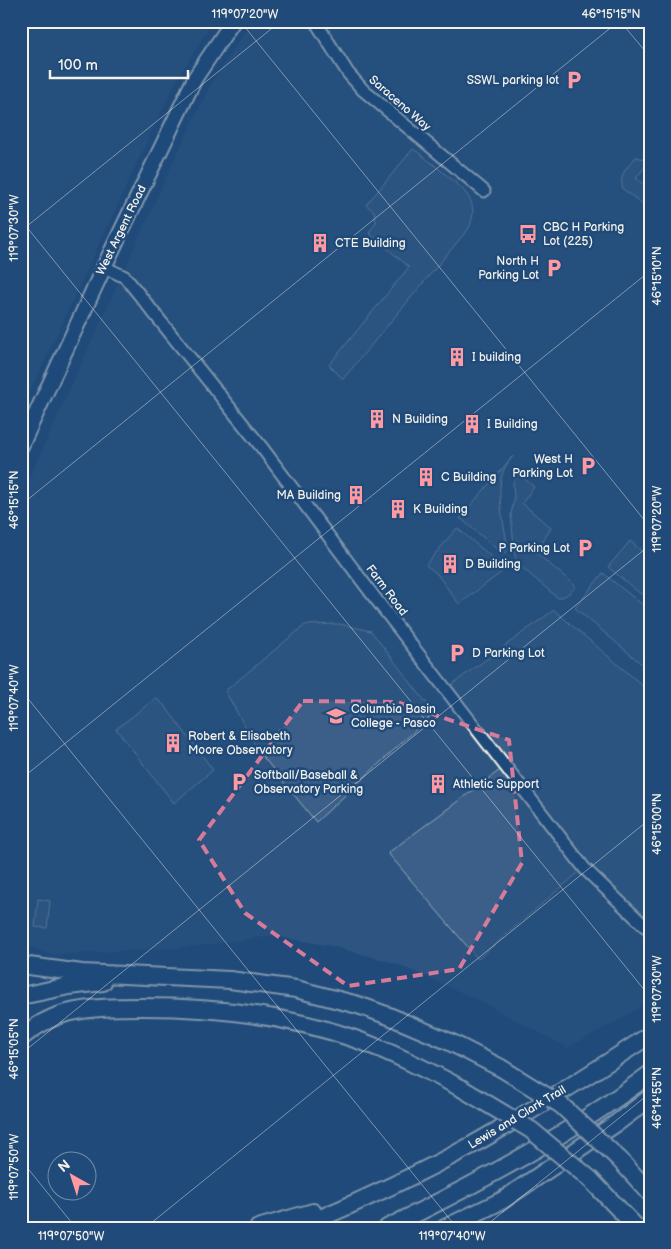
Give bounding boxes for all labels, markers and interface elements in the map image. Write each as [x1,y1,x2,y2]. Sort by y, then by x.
text: 119°07'20"W [212,7,279,22]
text: 46°15'15"N [581,7,641,22]
scale bar [50,48,188,80]
text: 100 m [58,56,98,75]
parking icon: SSWL parking lot [563,69,585,91]
street label: Saraceno Way [366,72,434,135]
place label: SSWL parking lot [467,73,559,88]
street label: West Argent Road [93,183,150,278]
text: 119°07'30"W [7,194,22,262]
place label: CBC H Parking Lot (225) [543,220,624,249]
bus stop icon: CBC H Parking Lot (225) [517,223,539,245]
building icon: CTE Building [309,232,331,254]
place label: CTE Building [335,236,406,251]
text: 46°15'10"N [650,246,665,306]
place label: North H Parking Lot [478,254,539,283]
parking icon: North H Parking Lot [543,257,565,279]
building icon: I building [446,346,468,368]
place label: I building [472,350,521,365]
building icon: N Building [366,408,388,430]
place label: N Building [392,412,448,427]
building icon: I Building [461,413,483,435]
place label: I Building [487,417,538,432]
place label: West H Parking Lot [512,452,573,481]
parking icon: West H Parking Lot [577,455,599,477]
building icon: C Building [415,466,437,488]
text: 46°15'15"N [7,470,22,530]
place label: C Building [441,470,497,485]
building icon: MA Building [345,484,367,506]
text: 119°07'20"W [650,485,665,552]
place label: MA Building [276,488,341,503]
building icon: K Building [387,498,409,520]
place label: K Building [413,502,468,517]
parking icon: P Parking Lot [574,537,596,559]
place label: P Parking Lot [499,541,570,556]
building icon: D Building [439,553,461,575]
place label: D Building [465,557,521,572]
street label: Farm Road [363,562,411,619]
parking icon: D Parking Lot [446,642,468,664]
place label: D Parking Lot [472,646,545,661]
text: 119°07'40"W [7,664,22,732]
place label: Columbia Basin College - Pasco [351,702,436,731]
school or university icon: Columbia Basin College - Pasco [325,705,347,727]
place label: Robert & Elisabeth Moore Observatory [188,729,293,758]
building icon: Robert & Elisabeth Moore Observatory [162,732,184,754]
place label: Softball/Baseball & Observatory Parking [254,768,363,797]
parking icon: Softball/Baseball & Observatory Parking [228,771,250,793]
building icon: Athletic Support [427,773,449,795]
place label: Athletic Support [453,777,539,792]
text: 46°15'00"N [650,793,665,855]
text: 119°07'30"W [650,955,665,1023]
text: 46°15'05"N [7,1018,22,1080]
text: 46°14'55"N [650,1067,665,1129]
street label: Lewis and Clark Trail [466,1082,569,1153]
text: 119°07'50"W [7,1134,22,1200]
north arrow [48,1152,98,1202]
text: N [55,1156,74,1176]
text: 119°07'50"W [38,1229,104,1244]
text: 119°07'40"W [418,1229,486,1244]

